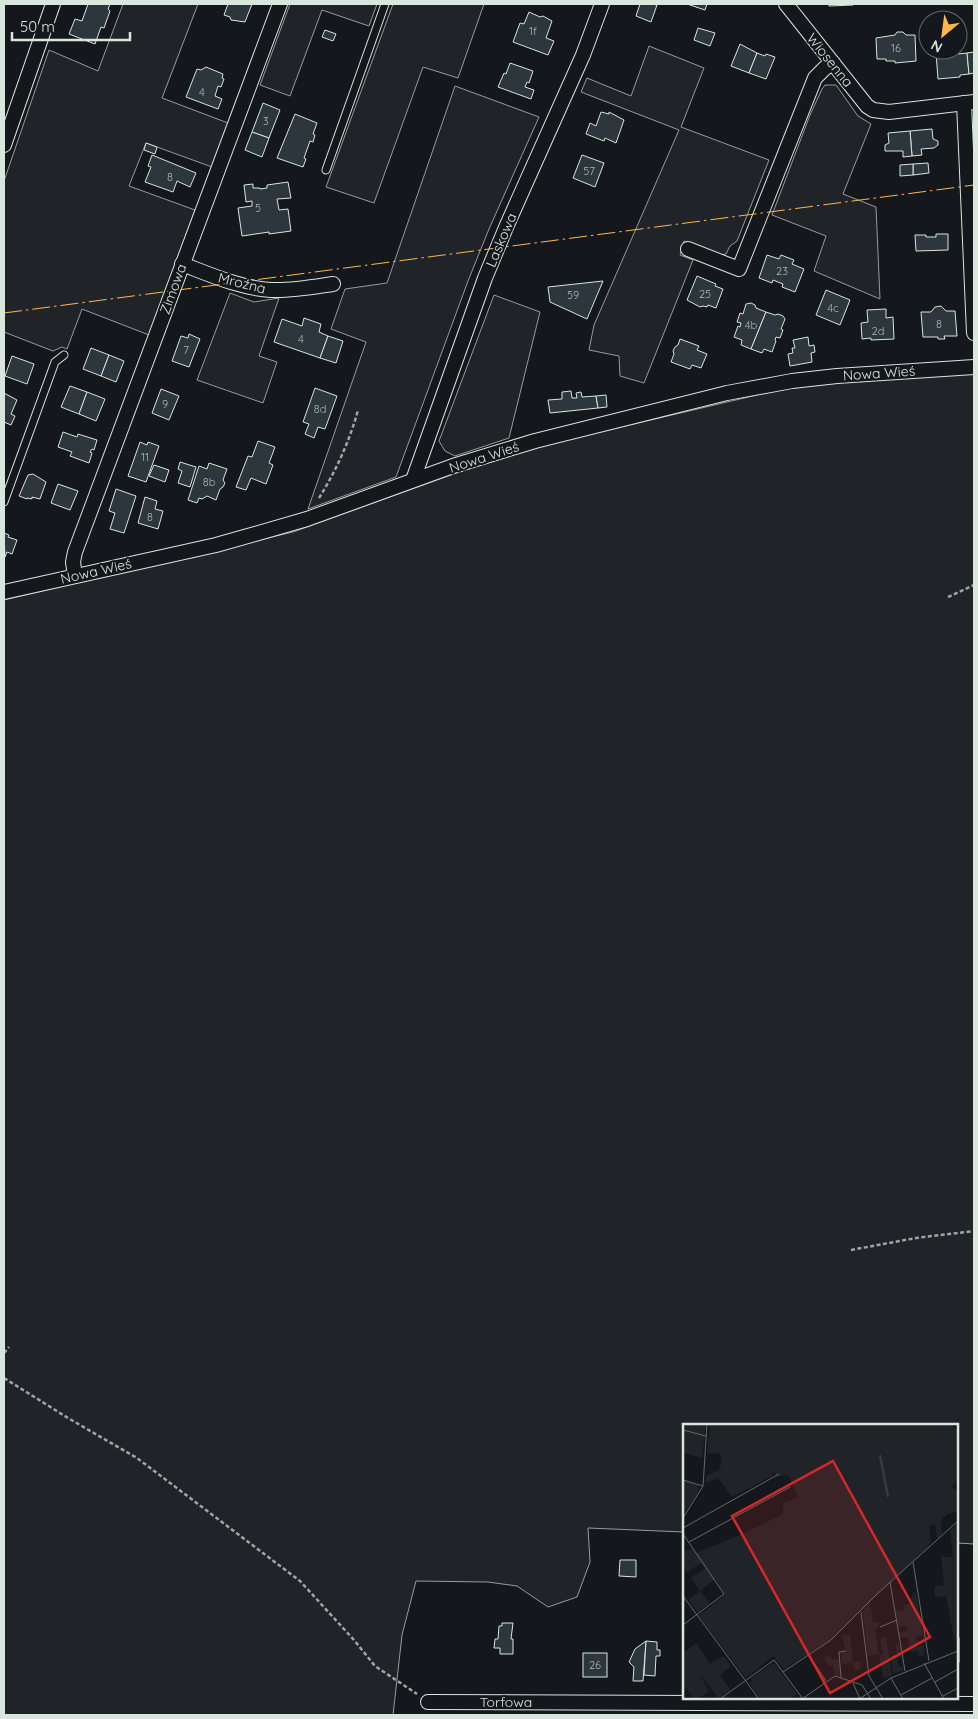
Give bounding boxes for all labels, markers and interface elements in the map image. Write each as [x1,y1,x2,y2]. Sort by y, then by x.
scale bar [12,10,130,42]
north arrow [918,10,968,60]
text: 50 m [20,17,55,36]
house number: 1f [529,24,537,38]
street label: Wiosenna [803,29,857,91]
text: N [928,36,946,57]
house number: 16 [891,41,901,55]
house number: 4 [199,85,205,99]
house number: 3 [263,114,269,128]
house number: 57 [583,164,595,178]
house number: 8 [167,170,173,184]
house number: 5 [255,201,261,215]
street label: Laskowa [482,210,520,270]
street label: Zimowa [156,261,190,317]
house number: 23 [776,264,788,278]
street label: Mroźna [216,268,268,298]
house number: 25 [699,287,711,301]
house number: 59 [567,288,579,302]
house number: 4c [827,301,839,315]
house number: 8 [936,317,942,331]
house number: 4b [745,318,758,332]
house number: 2d [872,324,884,338]
house number: 4 [298,332,304,346]
house number: 7 [183,343,189,357]
street label: Nowa Wieś [842,361,916,385]
house number: 9 [162,397,168,411]
house number: 8d [314,402,326,416]
street label: Nowa Wieś [447,437,521,477]
house number: 11 [141,450,149,464]
house number: 8b [203,475,216,489]
house number: 8 [147,510,153,524]
street label: Nowa Wieś [59,554,133,588]
inset map [683,1424,958,1699]
house number: 26 [589,1658,601,1672]
street label: Torfowa [480,1693,532,1711]

